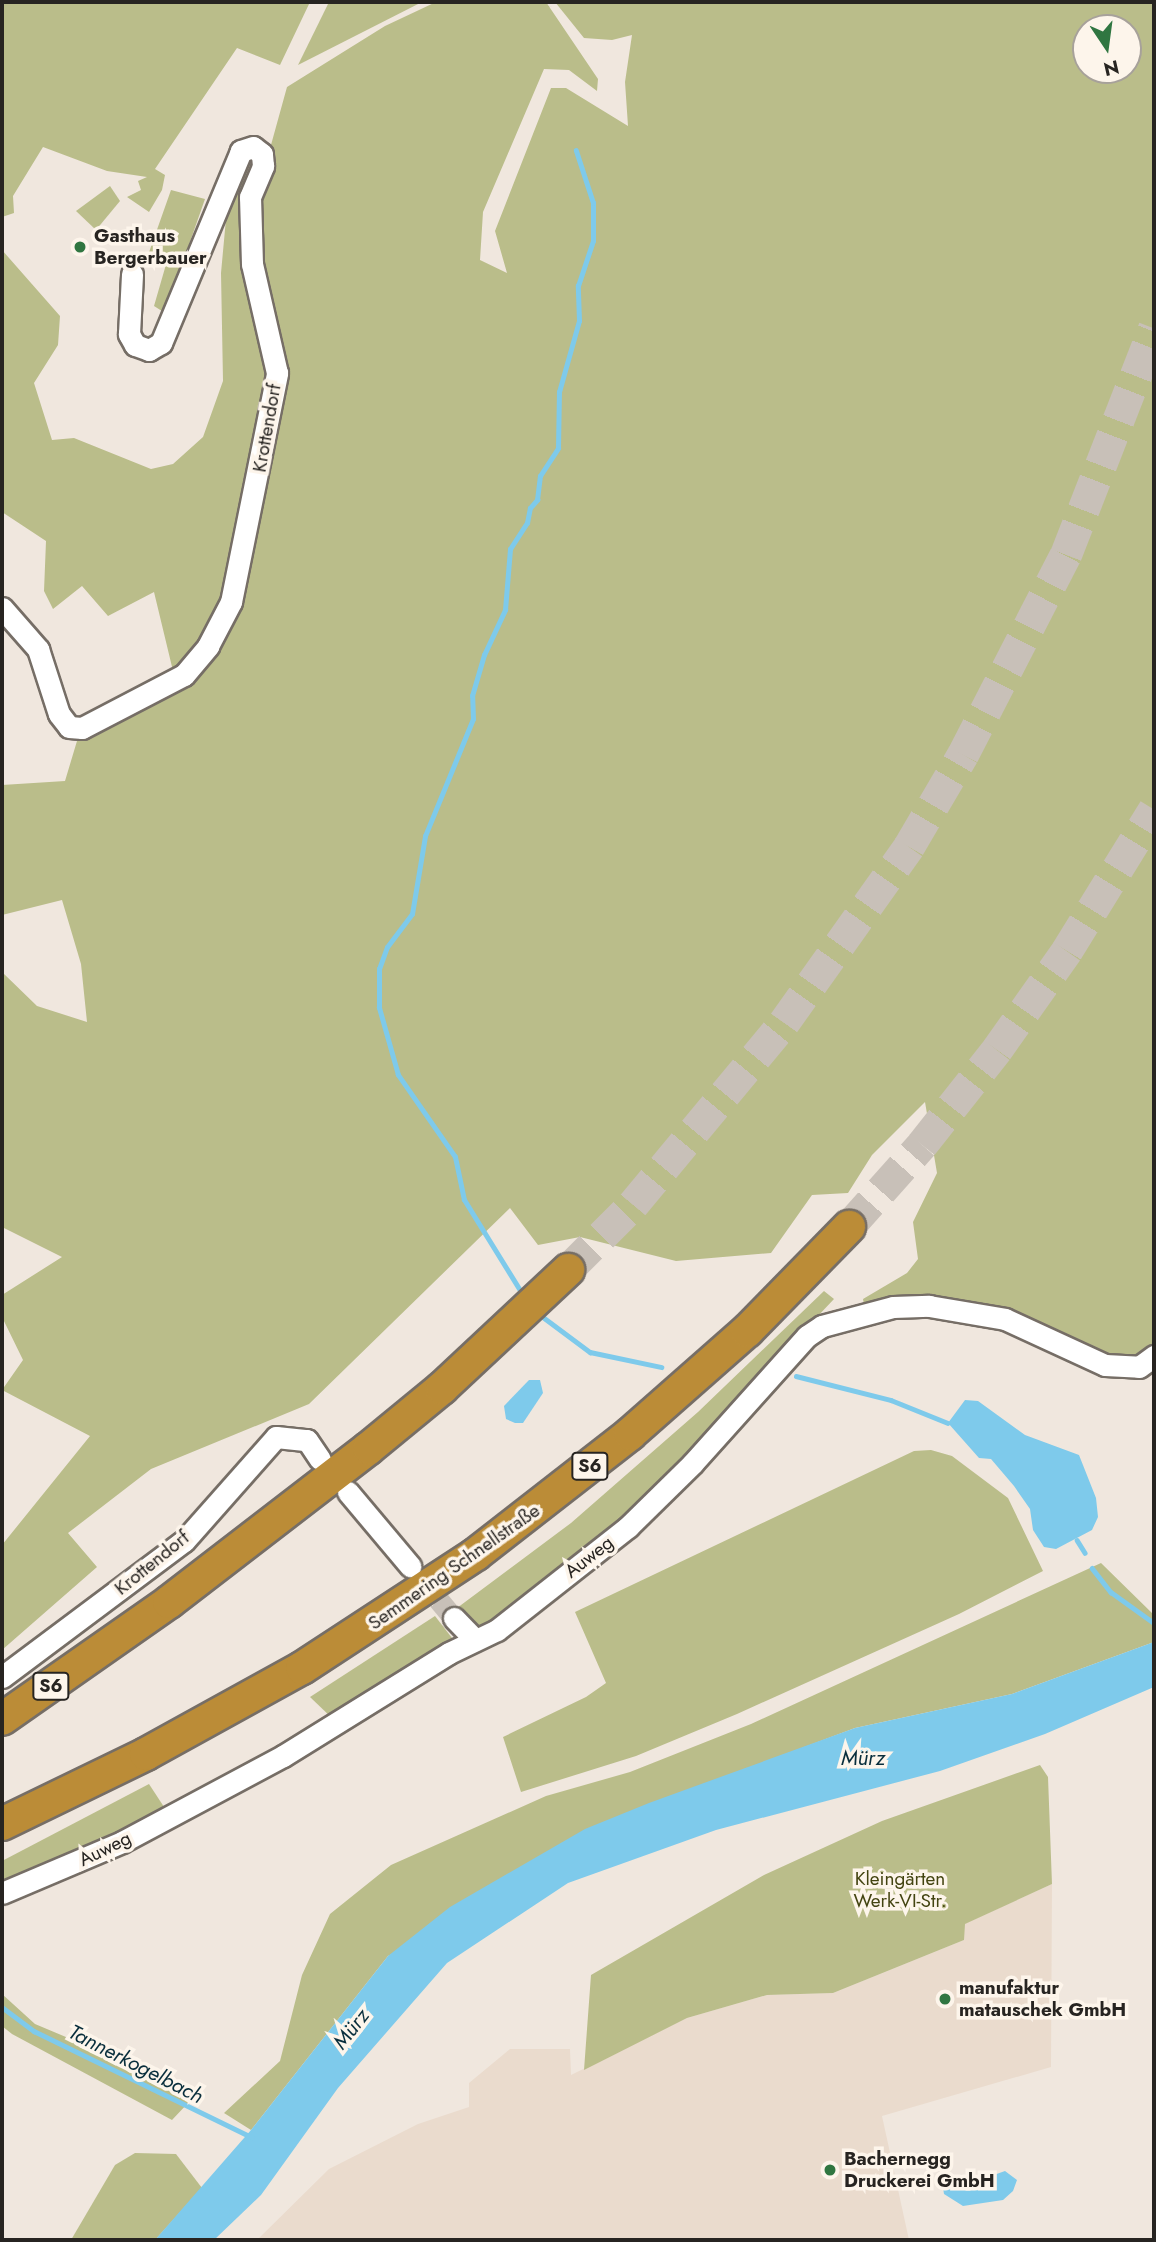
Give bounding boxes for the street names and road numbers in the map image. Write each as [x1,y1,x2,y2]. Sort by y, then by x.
street label: Krottendorf [248,382,286,474]
road number: S6 [571,1451,609,1480]
street label: Semmering Schnellstraße [364,1499,544,1635]
street label: Krottendorf [110,1526,194,1600]
street label: Auweg [560,1531,618,1583]
road number: S6 [32,1672,70,1700]
street label: Auweg [75,1827,135,1871]

